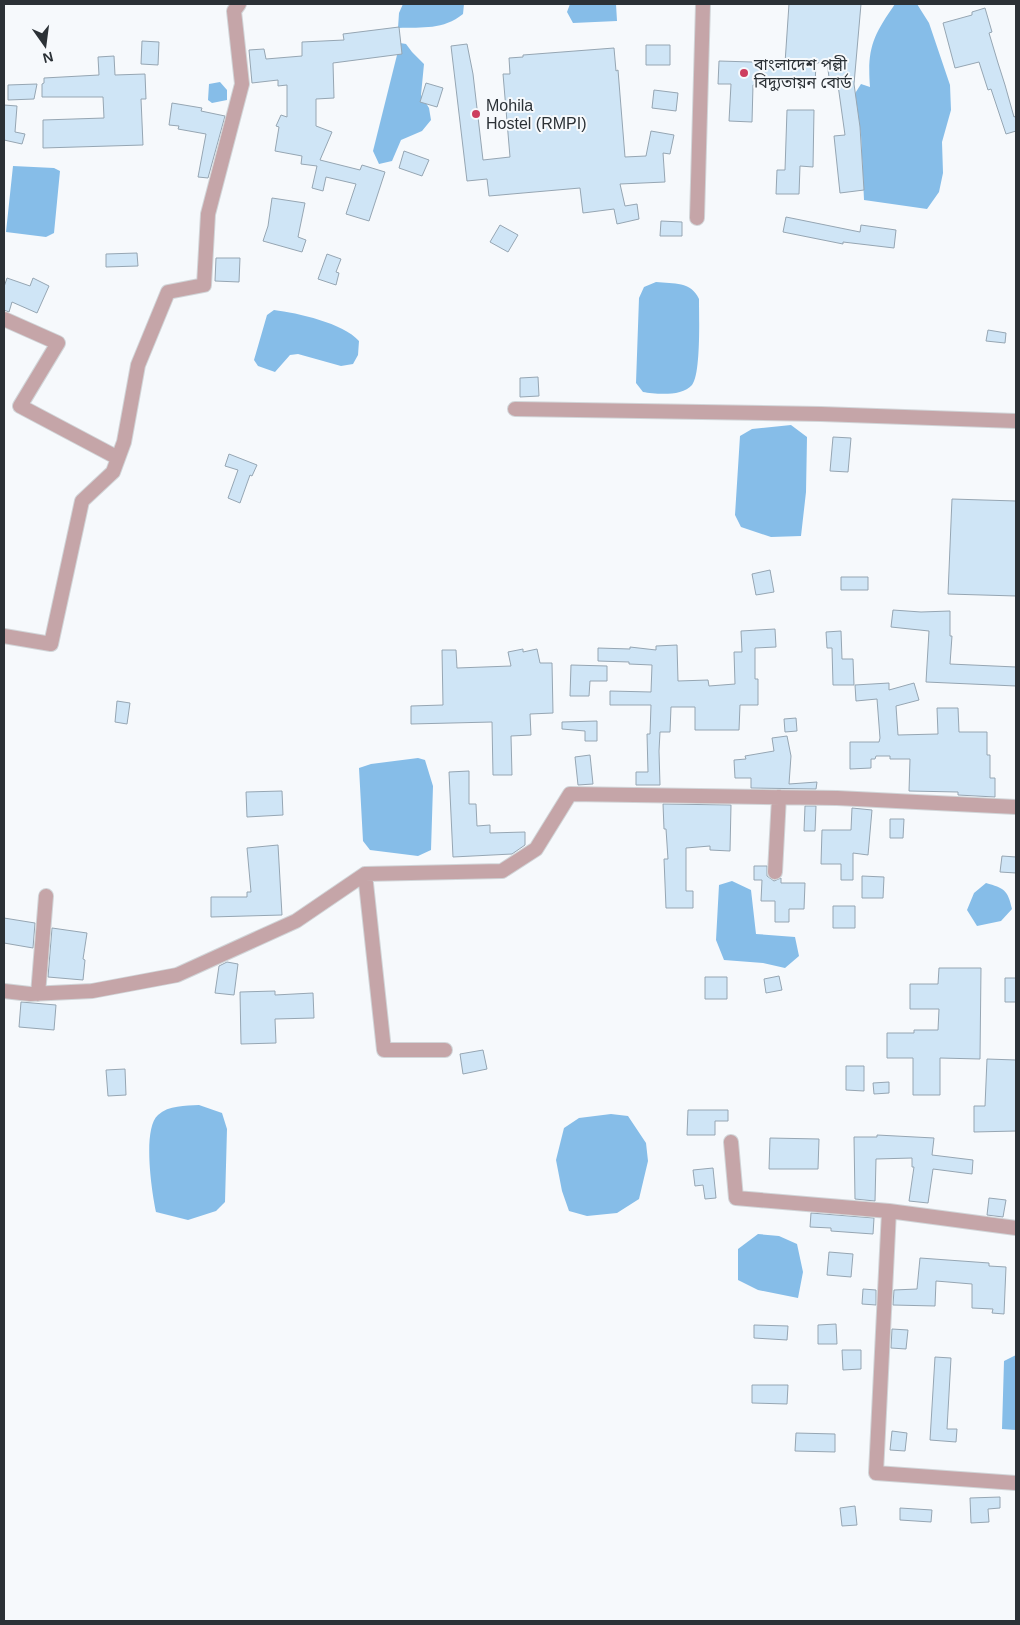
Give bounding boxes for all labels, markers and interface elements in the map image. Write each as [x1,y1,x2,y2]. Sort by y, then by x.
north arrow [20,20,70,70]
text: N [41,49,55,67]
place label: বাংলাদেশ পল্লী বিদ্যুতায়ন বোর্ড [753,55,852,91]
marker: বাংলাদেশ পল্লী বিদ্যুতায়ন বোর্ড [738,67,750,79]
place label: Mohila Hostel (RMPI) [486,97,586,132]
marker: Mohila Hostel (RMPI) [470,108,482,120]

